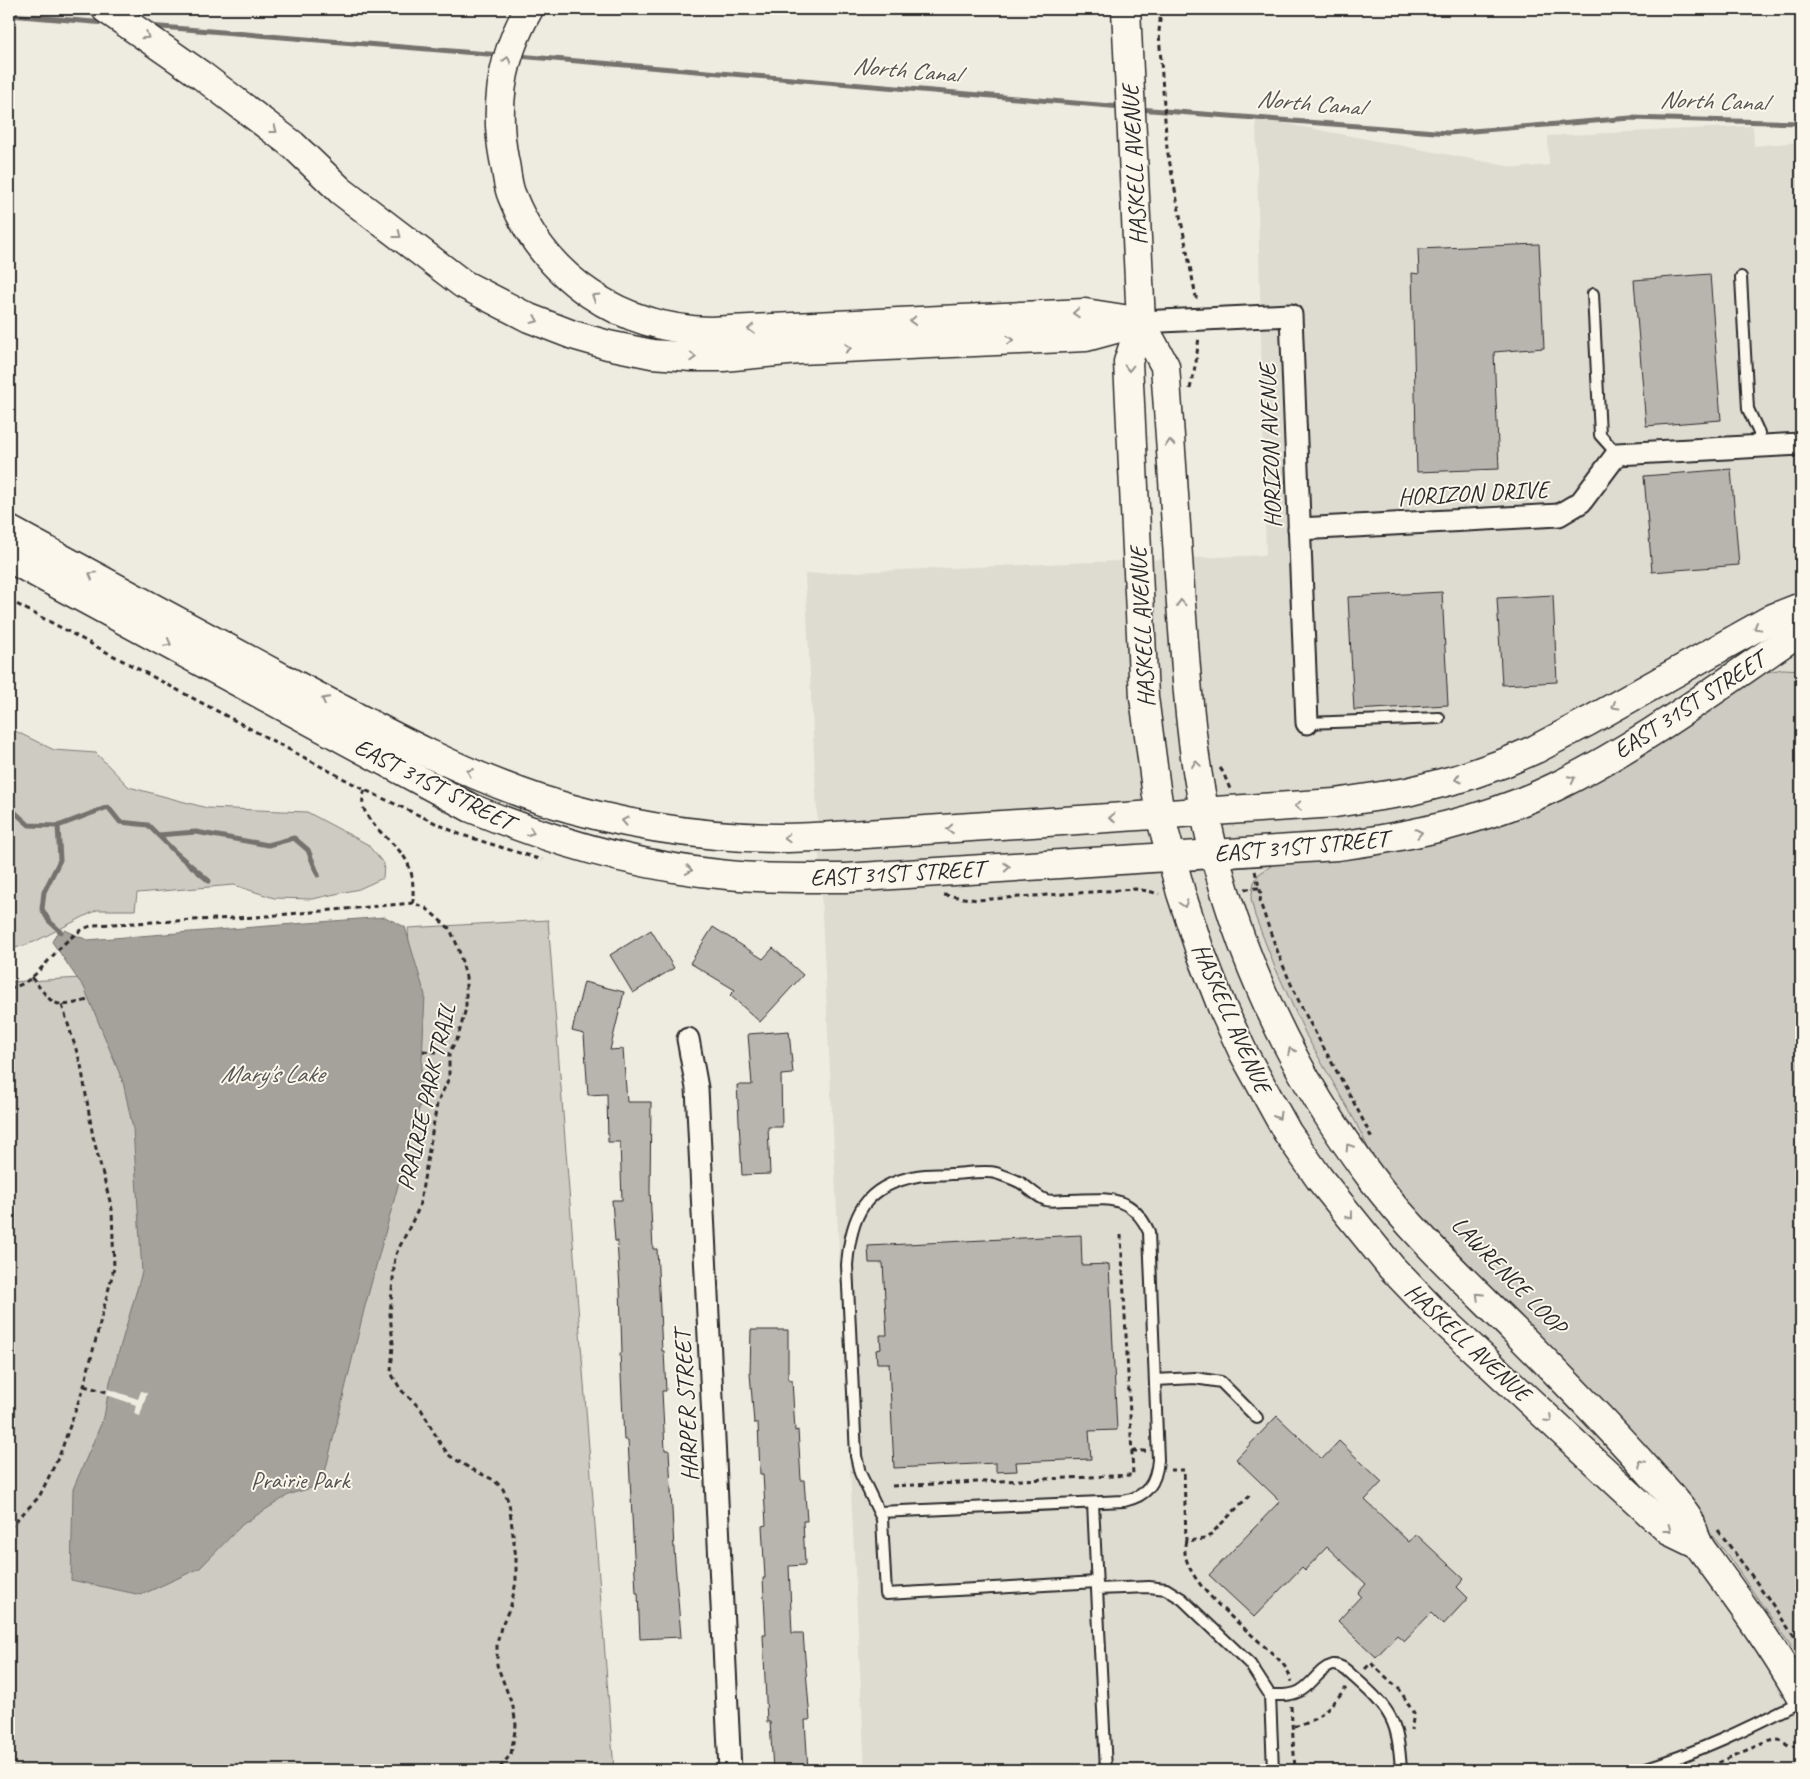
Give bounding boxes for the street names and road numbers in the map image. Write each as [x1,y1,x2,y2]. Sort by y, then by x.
street label: HASKELL AVENUE [1115,81,1153,246]
street label: HORIZON AVENUE [1252,360,1288,529]
street label: HORIZON DRIVE [1397,474,1552,512]
street label: HASKELL AVENUE [1123,543,1161,708]
street label: EAST 31ST STREET [1608,642,1775,765]
street label: EAST 31ST STREET [350,731,524,840]
street label: EAST 31ST STREET [1213,823,1395,869]
street label: EAST 31ST STREET [809,853,991,893]
street label: HASKELL AVENUE [1186,938,1280,1100]
street label: PRAIRIE PARK TRAIL [390,1000,462,1193]
street label: LAWRENCE LOOP [1445,1210,1575,1343]
street label: HASKELL AVENUE [1399,1276,1539,1410]
street label: HARPER STREET [667,1324,705,1482]

